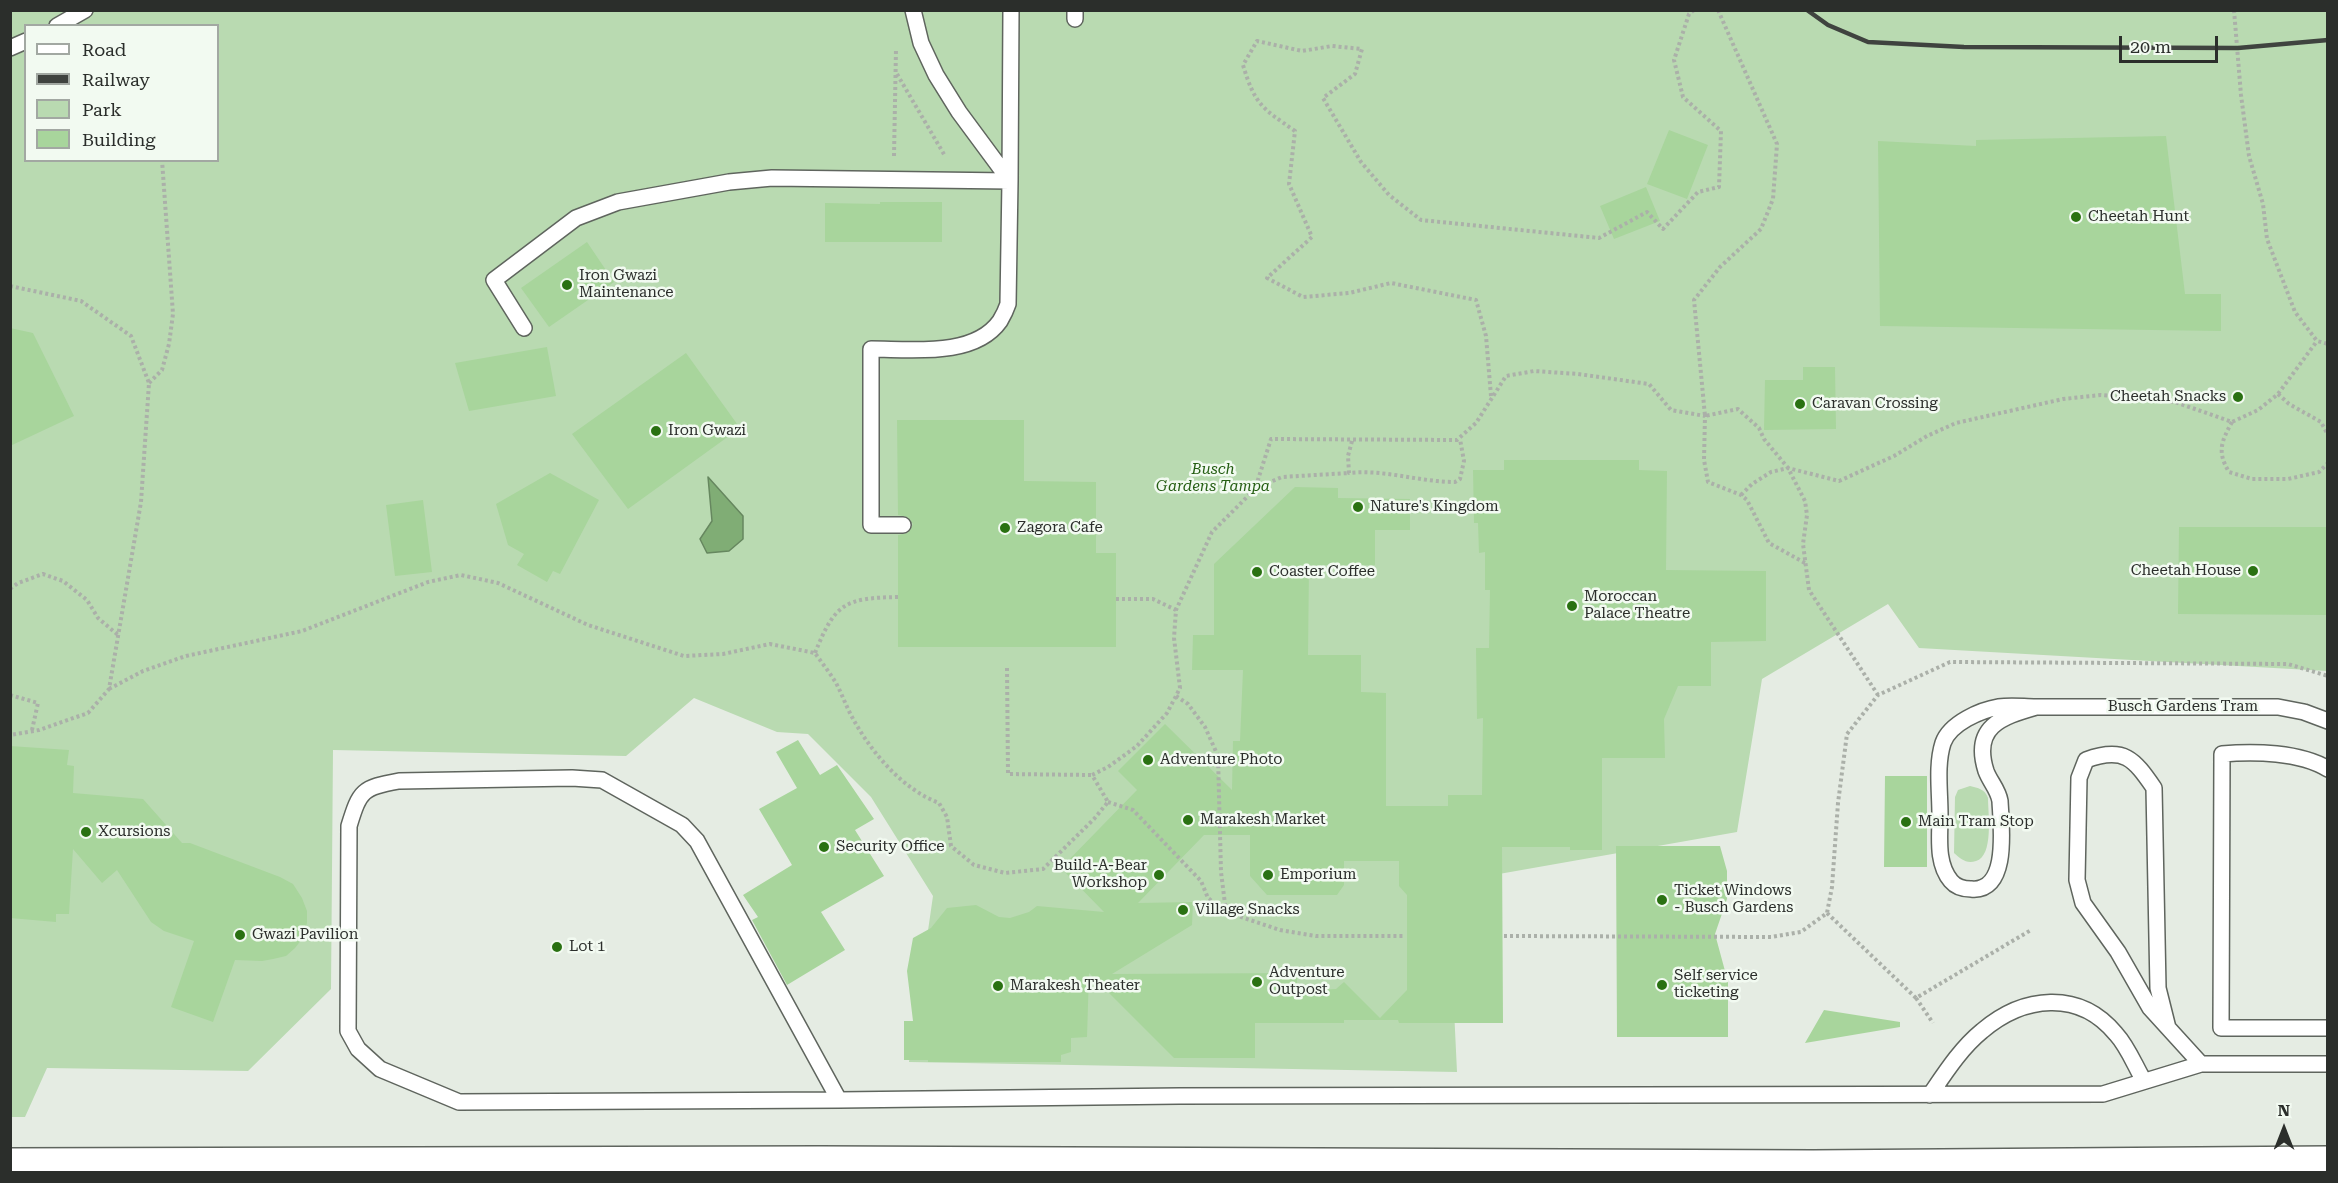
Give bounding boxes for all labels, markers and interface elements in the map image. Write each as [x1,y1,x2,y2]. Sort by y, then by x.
legend [24,24,219,162]
scale bar [2122,24,2221,62]
text: 20 m [2130,36,2171,57]
text: Road [82,39,126,60]
text: Railway [82,69,150,90]
text: Park [82,99,122,120]
text: Building [82,129,156,150]
place label: Cheetah Hunt [2088,208,2189,226]
marker: Cheetah Hunt [2069,210,2083,224]
place label: Iron Gwazi Maintenance [579,267,674,302]
marker: Iron Gwazi Maintenance [560,278,574,292]
place label: Cheetah Snacks [2110,388,2226,406]
marker: Cheetah Snacks [2231,390,2245,404]
place label: Caravan Crossing [1812,395,1938,413]
marker: Caravan Crossing [1793,397,1807,411]
place label: Iron Gwazi [668,422,746,440]
marker: Iron Gwazi [649,424,663,438]
park label: Busch Gardens Tampa [1156,461,1270,496]
place label: Nature's Kingdom [1370,498,1499,516]
marker: Nature's Kingdom [1351,500,1365,514]
place label: Zagora Cafe [1017,519,1103,537]
marker: Zagora Cafe [998,521,1012,535]
place label: Cheetah House [2131,562,2241,580]
place label: Coaster Coffee [1269,563,1375,581]
marker: Cheetah House [2246,564,2260,578]
marker: Coaster Coffee [1250,565,1264,579]
place label: Moroccan Palace Theatre [1584,588,1690,623]
marker: Moroccan Palace Theatre [1565,599,1579,613]
street label: Busch Gardens Tram [2108,698,2258,716]
place label: Adventure Photo [1160,751,1282,769]
marker: Adventure Photo [1141,753,1155,767]
place label: Marakesh Market [1200,811,1326,829]
marker: Marakesh Market [1181,813,1195,827]
place label: Main Tram Stop [1918,813,2034,831]
marker: Main Tram Stop [1899,815,1913,829]
place label: Xcursions [98,823,170,841]
marker: Xcursions [79,825,93,839]
place label: Security Office [836,838,945,856]
marker: Security Office [817,840,831,854]
place label: Build-A-Bear Workshop [1054,857,1147,892]
place label: Emporium [1280,866,1356,884]
marker: Build-A-Bear Workshop [1152,868,1166,882]
marker: Emporium [1261,868,1275,882]
place label: Ticket Windows - Busch Gardens [1674,882,1793,917]
marker: Ticket Windows - Busch Gardens [1655,893,1669,907]
place label: Village Snacks [1195,901,1300,919]
marker: Village Snacks [1176,903,1190,917]
place label: Gwazi Pavilion [252,926,358,944]
marker: Gwazi Pavilion [233,928,247,942]
place label: Lot 1 [569,938,605,956]
marker: Lot 1 [550,940,564,954]
place label: Adventure Outpost [1269,964,1345,999]
place label: Self service ticketing [1674,967,1758,1002]
marker: Adventure Outpost [1250,975,1264,989]
place label: Marakesh Theater [1010,977,1140,995]
marker: Self service ticketing [1655,978,1669,992]
marker: Marakesh Theater [991,979,1005,993]
north arrow [2254,1099,2314,1159]
text: N [2278,1101,2290,1120]

